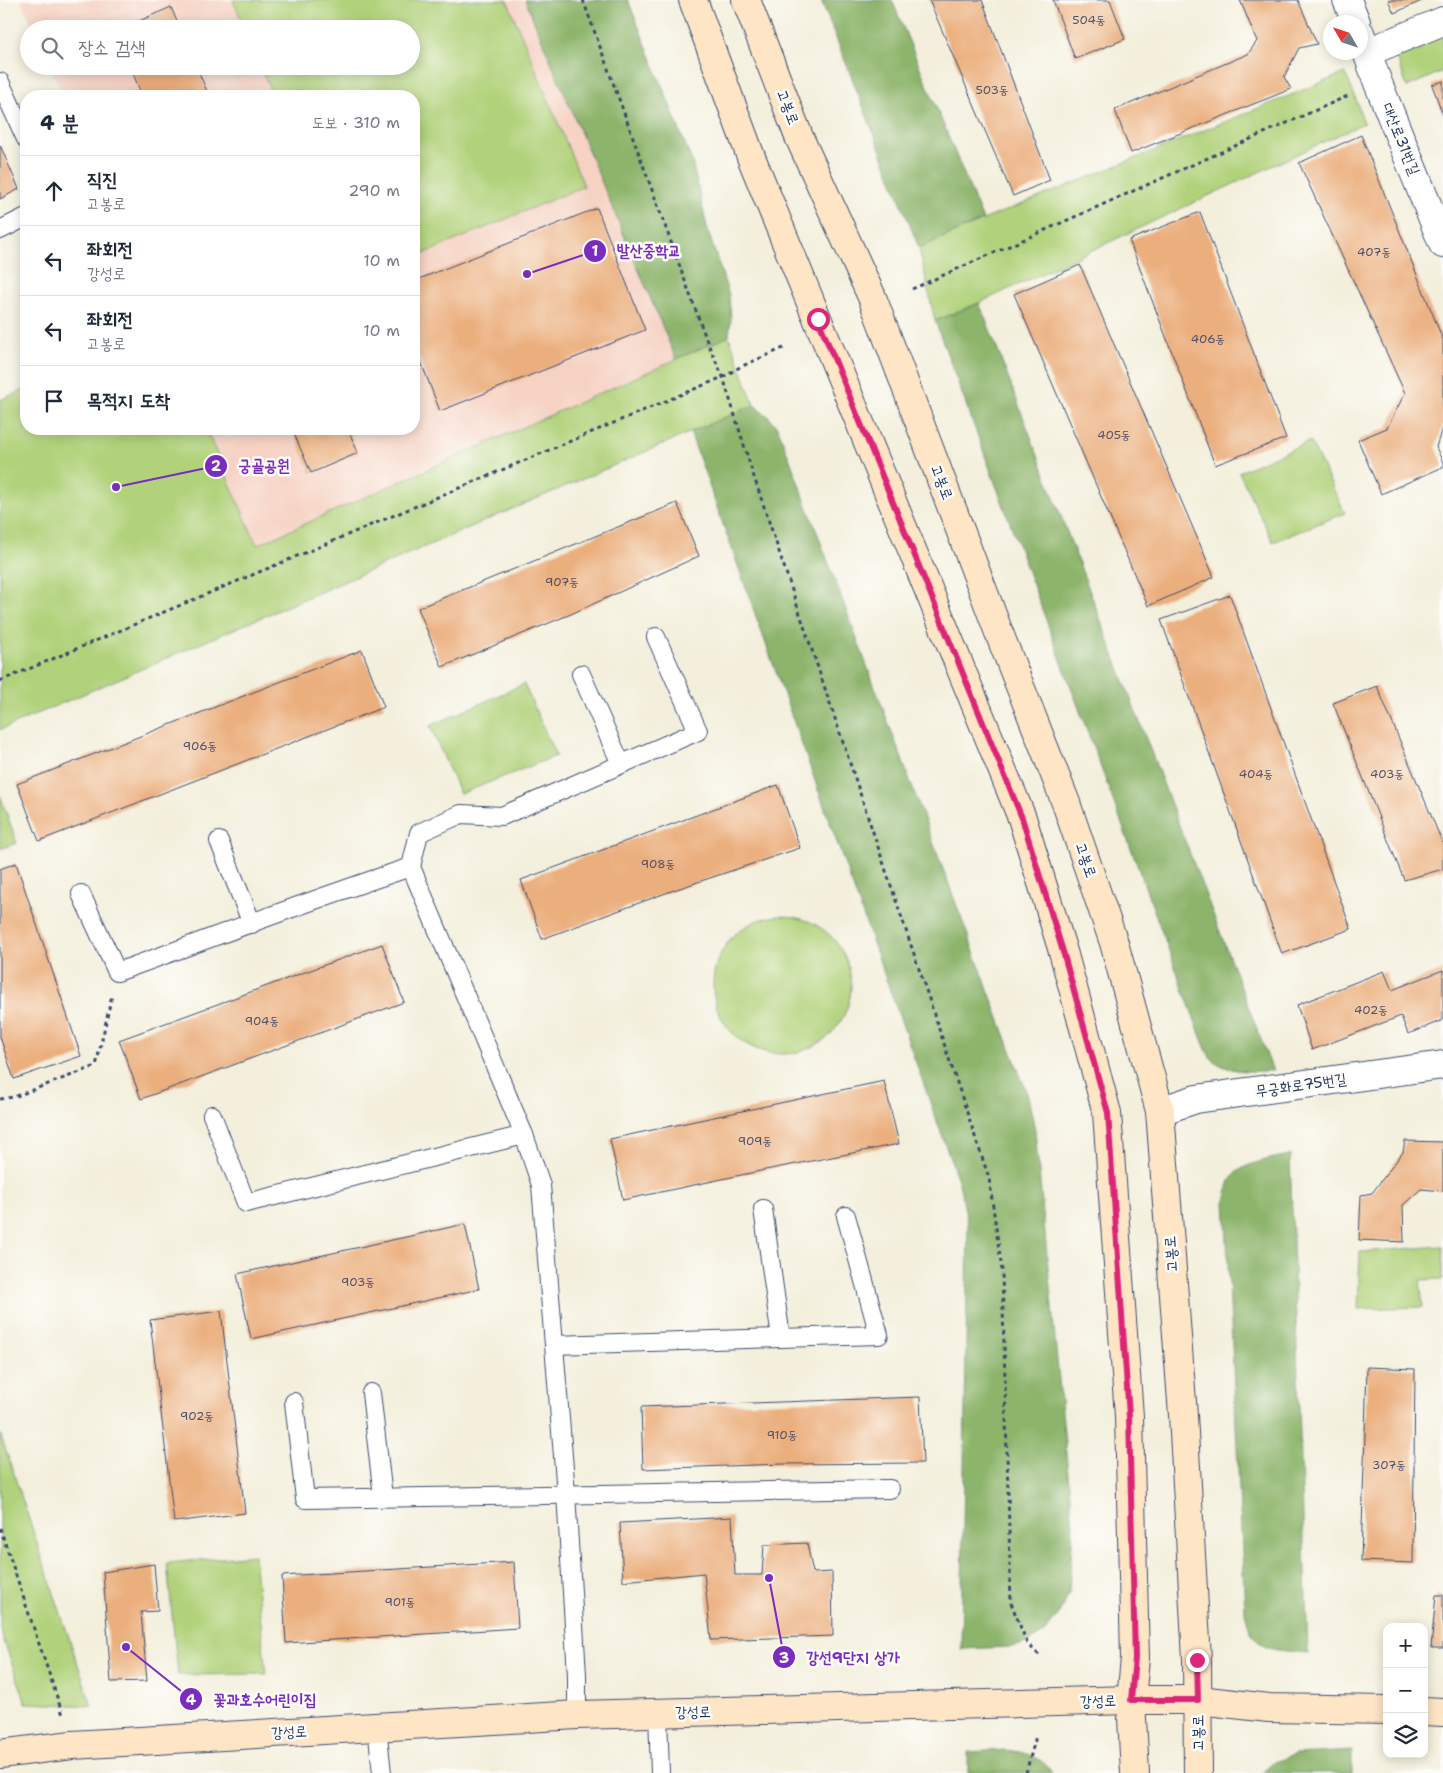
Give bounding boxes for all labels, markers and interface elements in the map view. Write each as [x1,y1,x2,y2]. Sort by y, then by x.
house number: 504동 [1072,12,1106,28]
north arrow [1323,15,1368,60]
search box [20,20,420,75]
icon: search [38,34,66,62]
text: 장소 검색 [78,35,146,60]
house number: 503동 [975,82,1009,98]
street label: 고봉로 [772,87,804,127]
street label: 대산로31번길 [1377,100,1425,178]
text: 4 분 [40,109,79,137]
text: 도보 · 310 m [312,112,400,133]
text: 직진 [87,167,118,192]
icon: ahead [40,177,68,205]
text: 290 m [348,180,400,201]
text: 고봉로 [87,193,126,214]
callout: 발산중학교 [582,235,692,266]
text: 좌회전 [87,237,133,262]
text: 발산중학교 [617,240,681,261]
text: 1 [592,241,599,261]
house number: 407동 [1357,244,1391,260]
icon: left [40,247,68,275]
text: 10 m [363,250,400,271]
text: 강성로 [87,263,126,284]
text: 좌회전 [87,307,133,332]
route start [807,308,830,331]
icon: left [40,317,68,345]
text: 10 m [363,320,400,341]
house number: 406동 [1191,331,1225,347]
text: 고봉로 [87,333,126,354]
icon: arrive [40,387,68,415]
text: 목적지 도착 [87,388,170,413]
house number: 405동 [1097,427,1131,443]
callout: 궁골공원 [203,450,300,481]
text: 궁골공원 [238,455,290,476]
text: 2 [211,456,222,476]
street label: 고봉로 [926,462,958,502]
house number: 907동 [545,574,579,590]
house number: 906동 [183,738,217,754]
house number: 404동 [1239,766,1273,782]
house number: 403동 [1370,766,1404,782]
street label: 고봉로 [1071,840,1101,880]
house number: 908동 [641,856,675,872]
house number: 402동 [1354,1002,1388,1018]
house number: 904동 [245,1013,279,1029]
street label: 무궁화로75번길 [1254,1069,1348,1101]
house number: 909동 [738,1133,772,1149]
street label: 고봉로 [1160,1235,1182,1273]
house number: 903동 [341,1274,375,1290]
house number: 902동 [180,1408,214,1424]
house number: 910동 [767,1427,797,1443]
house number: 307동 [1372,1457,1406,1473]
house number: 901동 [385,1594,415,1610]
map controls [1383,1623,1428,1758]
button: + [1383,1623,1428,1668]
callout: 강선9단지 상가 [771,1642,910,1673]
text: 강선9단지 상가 [806,1647,900,1668]
text: 3 [779,1648,789,1668]
route end [1186,1649,1209,1672]
button: − [1383,1668,1428,1713]
callout: 꽃과호수어린이집 [179,1684,327,1715]
text: 꽃과호수어린이집 [214,1689,317,1710]
text: 4 [186,1690,197,1710]
street label: 강성로 [1080,1690,1116,1712]
street label: 강성로 [675,1702,711,1722]
button: layers [1383,1713,1428,1758]
street label: 고봉로 [1188,1715,1208,1751]
street label: 강성로 [270,1721,308,1743]

